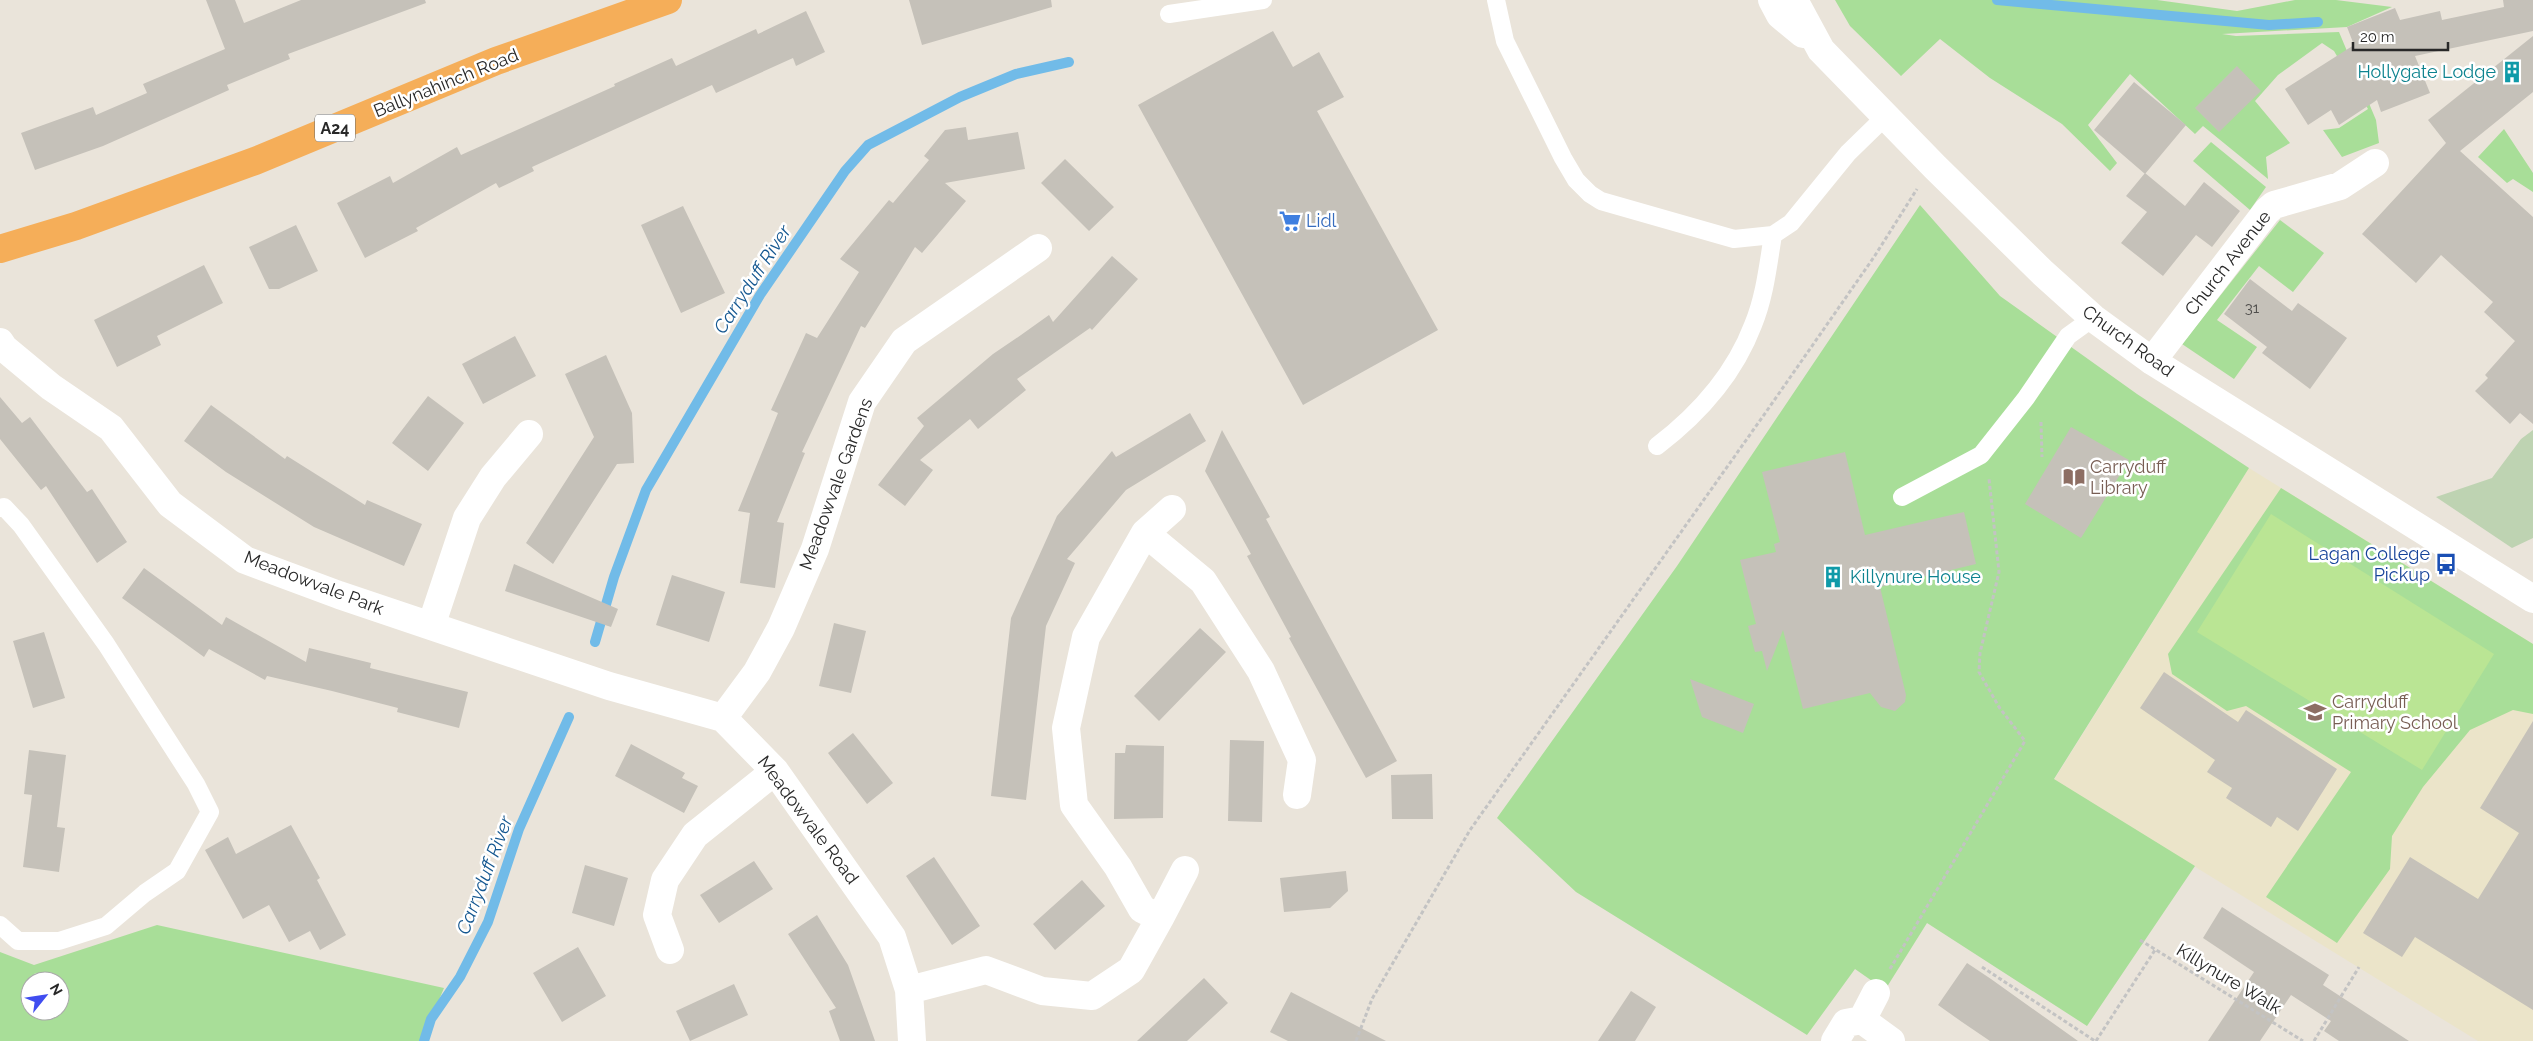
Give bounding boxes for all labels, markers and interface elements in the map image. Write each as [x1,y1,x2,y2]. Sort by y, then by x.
scale bar [2353,20,2448,52]
text: 20 m [2360,28,2395,46]
street label: Ballynahinch Road [370,44,521,121]
building icon: Hollygate Lodge [2499,59,2525,85]
place label: Hollygate Lodge [2357,61,2496,82]
road number: A24 [315,115,355,142]
street label: Church Avenue [2180,206,2275,319]
supermarket icon: Lidl [1277,208,1303,234]
place label: Lidl [1306,210,1337,231]
water label: Carryduff River [709,219,796,337]
house number: 31 [2245,299,2260,317]
street label: Church Road [2079,300,2178,381]
street label: Meadowvale Gardens [795,395,876,573]
place label: Carryduff Library [2090,456,2167,498]
library icon: Carryduff Library [2061,464,2087,490]
place label: Lagan College Pickup [2309,543,2430,585]
street label: Meadowvale Park [241,546,388,619]
bus stop icon: Lagan College Pickup [2433,551,2459,577]
building icon: Killynure House [1820,564,1846,590]
place label: Killynure House [1850,566,1981,587]
place label: Carryduff Primary School [2332,691,2458,733]
school or university icon: Carryduff Primary School [2302,699,2328,725]
street label: Meadowvale Road [753,752,863,888]
water label: Carryduff River [451,811,517,937]
street label: Killynure Walk [2173,939,2286,1018]
north arrow [20,971,70,1021]
text: N [47,981,66,998]

